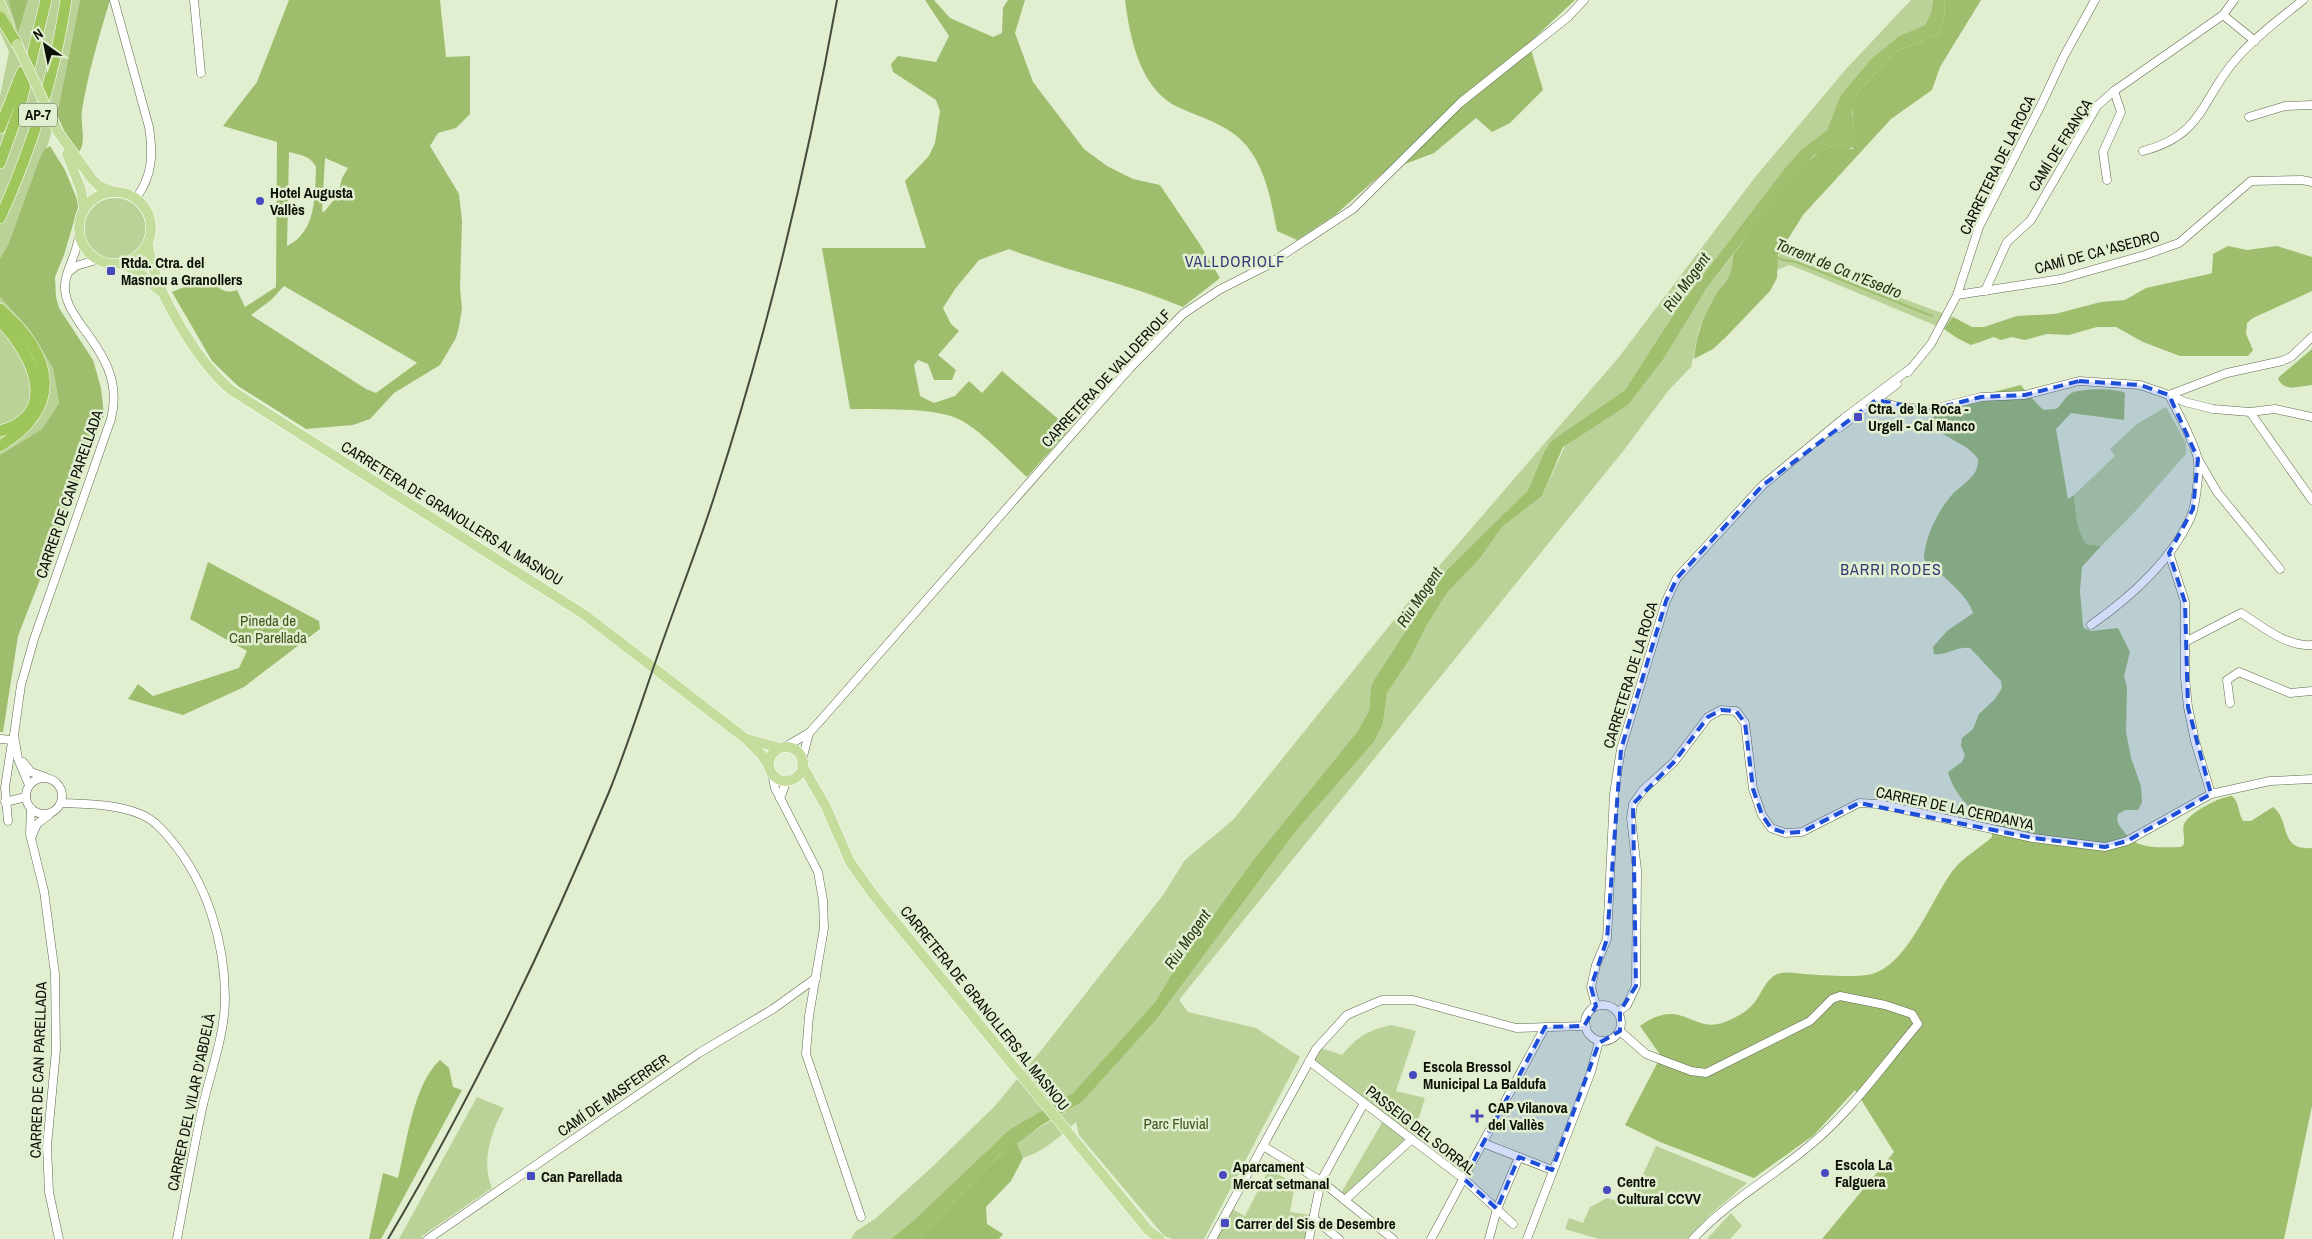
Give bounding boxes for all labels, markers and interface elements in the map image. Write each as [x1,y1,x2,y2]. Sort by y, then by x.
north arrow [20,20,70,70]
text: N [30,24,46,44]
street label: CARRETERA DE LA ROCA [1954,91,2040,238]
street label: CAMÍ DE FRANÇA [2023,94,2097,195]
road number: AP-7 [19,104,57,126]
place label: Hotel Augusta Vallès [270,182,353,220]
marker: Hotel Augusta Vallès [254,195,266,207]
street label: CAMÍ DE CA 'ASEDRO [2032,225,2162,279]
water label: Torrent de Ca n'Esedro [1773,233,1905,303]
water label: Riu Mogent [1657,248,1715,316]
district label: VALLDORIOLF [1185,250,1285,272]
place label: Rtda. Ctra. del Masnou a Granollers [121,252,243,290]
marker: Rtda. Ctra. del Masnou a Granollers [105,265,117,277]
street label: CARRETERA DE VALLDERIOLF [1036,304,1176,452]
place label: Ctra. de la Roca - Urgell - Cal Manco [1868,398,1975,436]
street label: CARRER DE CAN PARELLADA [30,406,108,581]
marker: Ctra. de la Roca - Urgell - Cal Manco [1852,411,1864,423]
street label: CARRETERA DE GRANOLLERS AL MASNOU [337,436,567,590]
district label: BARRI RODES [1840,558,1942,580]
water label: Riu Mogent [1391,562,1447,631]
street label: CARRETERA DE LA ROCA [1598,598,1663,751]
park label: Pineda de Can Parellada [229,610,307,648]
street label: CARRER DE LA CERDANYA [1874,781,2037,835]
street label: CARRETERA DE GRANOLLERS AL MASNOU [896,901,1074,1115]
water label: Riu Mogent [1159,905,1216,973]
street label: CARRER DE CAN PARELLADA [24,980,52,1159]
street label: CARRER DEL VILAR D'ABDELÀ [162,1011,220,1193]
street label: CAMÍ DE MASFERRER [553,1049,673,1141]
place label: Escola Bressol Municipal La Baldufa [1423,1056,1546,1094]
marker: Escola Bressol Municipal La Baldufa [1407,1069,1419,1081]
street label: PASSEIG DEL SORRAL [1362,1080,1480,1180]
place label: CAP Vilanova del Vallès [1488,1097,1568,1135]
marker: CAP Vilanova del Vallès [1470,1109,1484,1123]
park label: Parc Fluvial [1144,1113,1208,1134]
place label: Escola La Falguera [1835,1154,1893,1192]
place label: Aparcament Mercat setmanal [1233,1156,1329,1194]
place label: Can Parellada [541,1166,623,1187]
marker: Escola La Falguera [1819,1167,1831,1179]
marker: Aparcament Mercat setmanal [1217,1169,1229,1181]
marker: Can Parellada [525,1170,537,1182]
place label: Centre Cultural CCVV [1617,1171,1702,1209]
marker: Centre Cultural CCVV [1601,1184,1613,1196]
place label: Carrer del Sis de Desembre [1235,1213,1396,1234]
marker: Carrer del Sis de Desembre [1219,1217,1231,1229]

